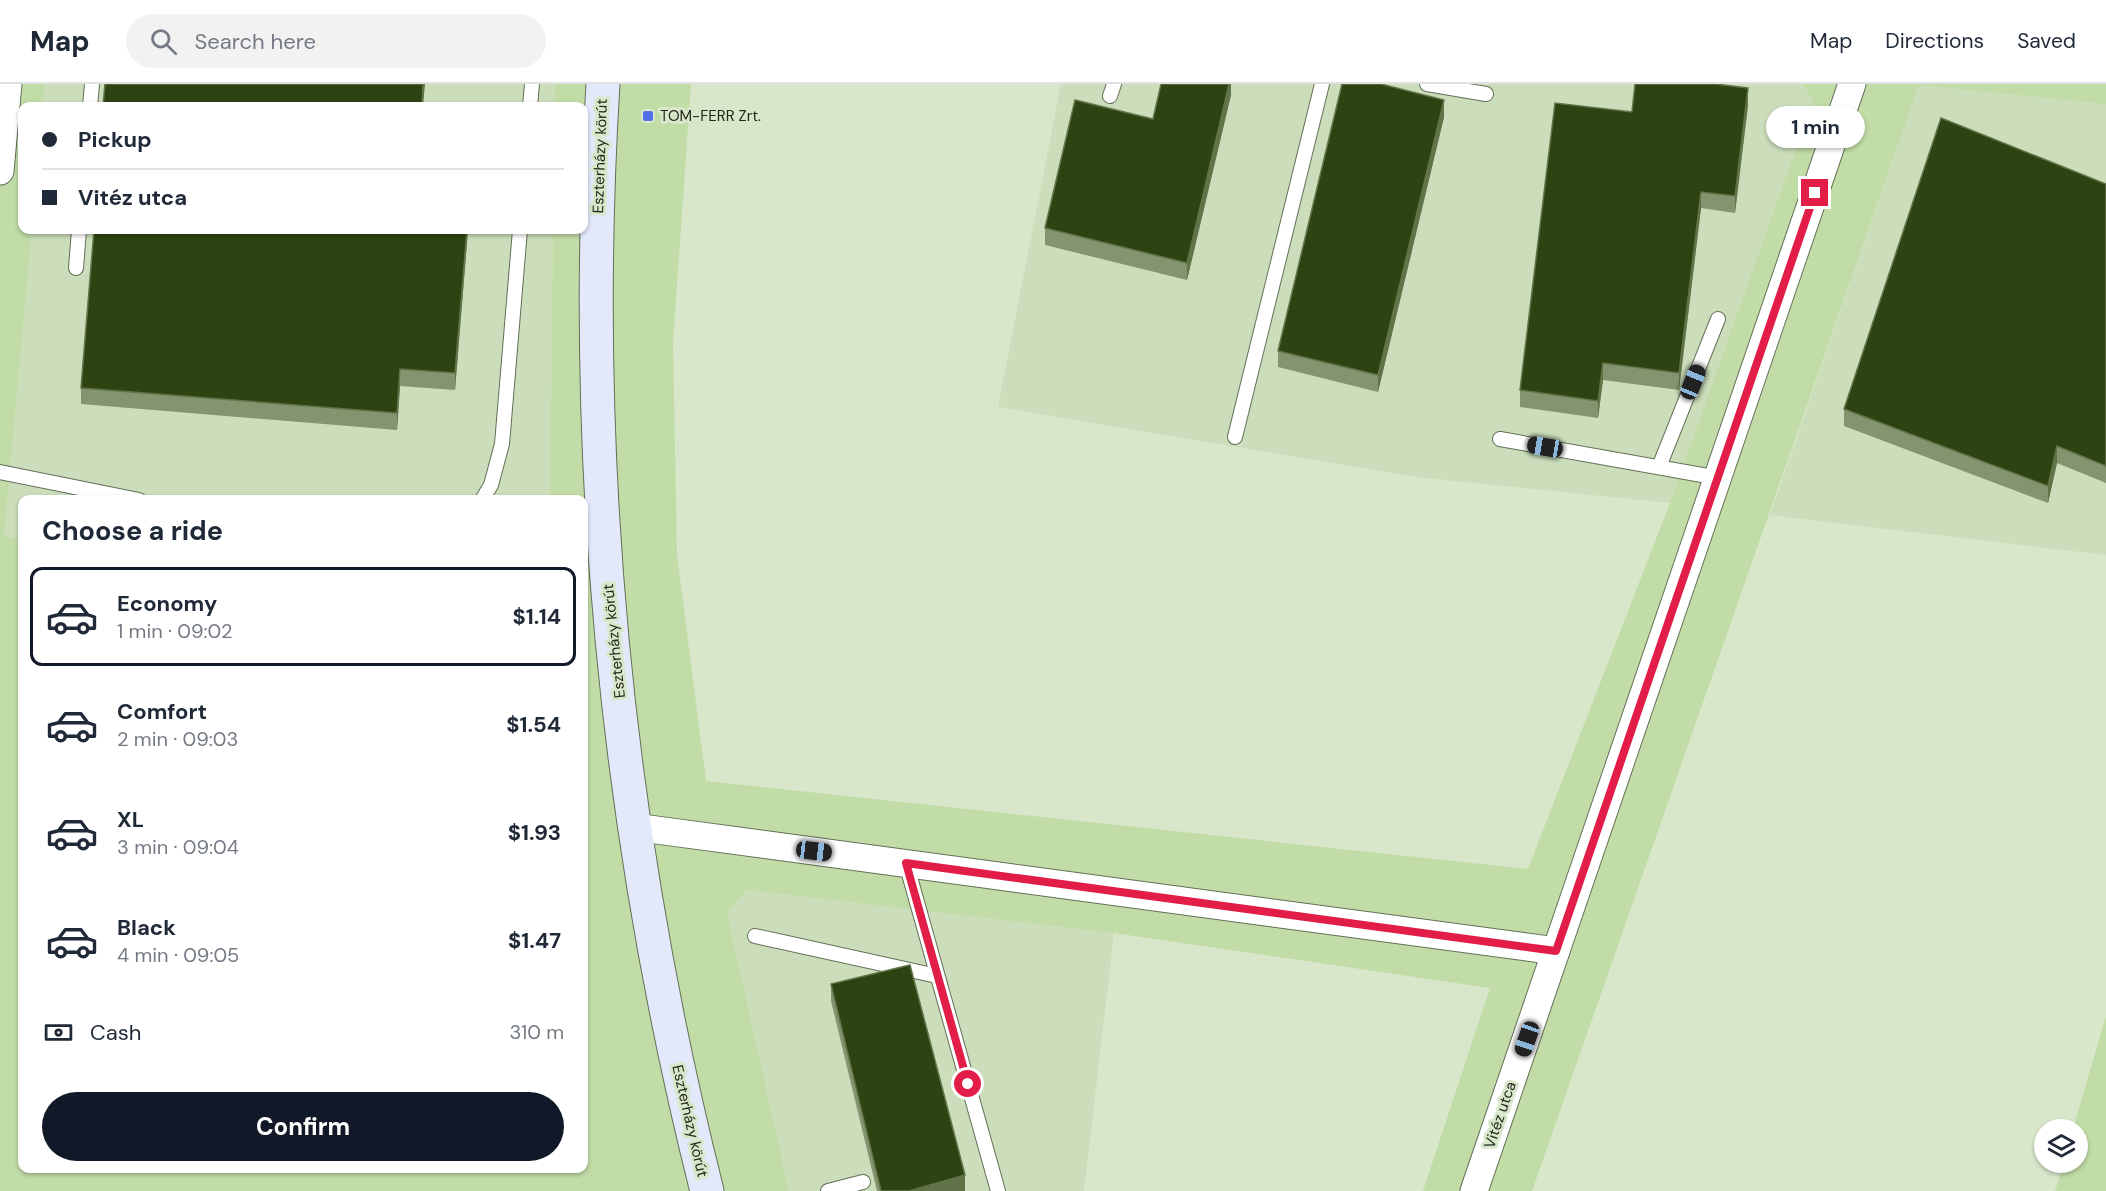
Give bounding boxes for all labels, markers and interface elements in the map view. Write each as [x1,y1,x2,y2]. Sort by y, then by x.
search box [126,14,546,68]
text: Map [30,23,90,60]
icon: search [147,25,180,58]
text: Search here [195,27,316,56]
text: Map [1810,27,1852,55]
text: Directions [1885,27,1984,55]
text: Saved [2017,27,2076,55]
street label: Eszterházy körút [588,98,612,214]
place label: TOM-FERR Zrt. [660,106,761,126]
callout: 1 min [1766,106,1864,148]
marker: TOM-FERR Zrt. [641,109,655,123]
text: 1 min [1791,114,1840,140]
text: Pickup [78,125,152,154]
route end [1801,179,1828,206]
text: Vitéz utca [78,183,187,212]
car [1678,362,1708,402]
car [1526,435,1564,459]
text: Choose a ride [42,513,223,548]
street label: Eszterházy körút [598,583,630,699]
text: Economy [117,589,217,618]
icon: car [45,590,99,644]
text: $1.14 [513,602,561,631]
text: 1 min · 09:02 [117,618,233,644]
text: Comfort [117,697,207,726]
icon: car [45,698,99,752]
text: $1.54 [506,710,561,739]
text: 2 min · 09:03 [117,726,238,752]
text: XL [117,805,144,834]
icon: car [45,806,99,860]
text: $1.93 [508,818,561,847]
text: 3 min · 09:04 [117,834,239,860]
car [795,840,833,862]
text: Black [117,913,176,942]
icon: car [45,914,99,968]
text: $1.47 [508,926,561,955]
text: 4 min · 09:05 [117,942,239,968]
icon: cash [42,1016,75,1049]
text: Cash [90,1018,141,1047]
text: 310 m [509,1019,564,1045]
car [1513,1019,1541,1059]
street label: Eszterházy körút [667,1063,713,1179]
route start [954,1070,981,1097]
street label: Vitéz utca [1479,1079,1521,1151]
button: Confirm [42,1092,564,1161]
map controls [2034,1119,2088,1173]
button: layers [2034,1119,2088,1173]

